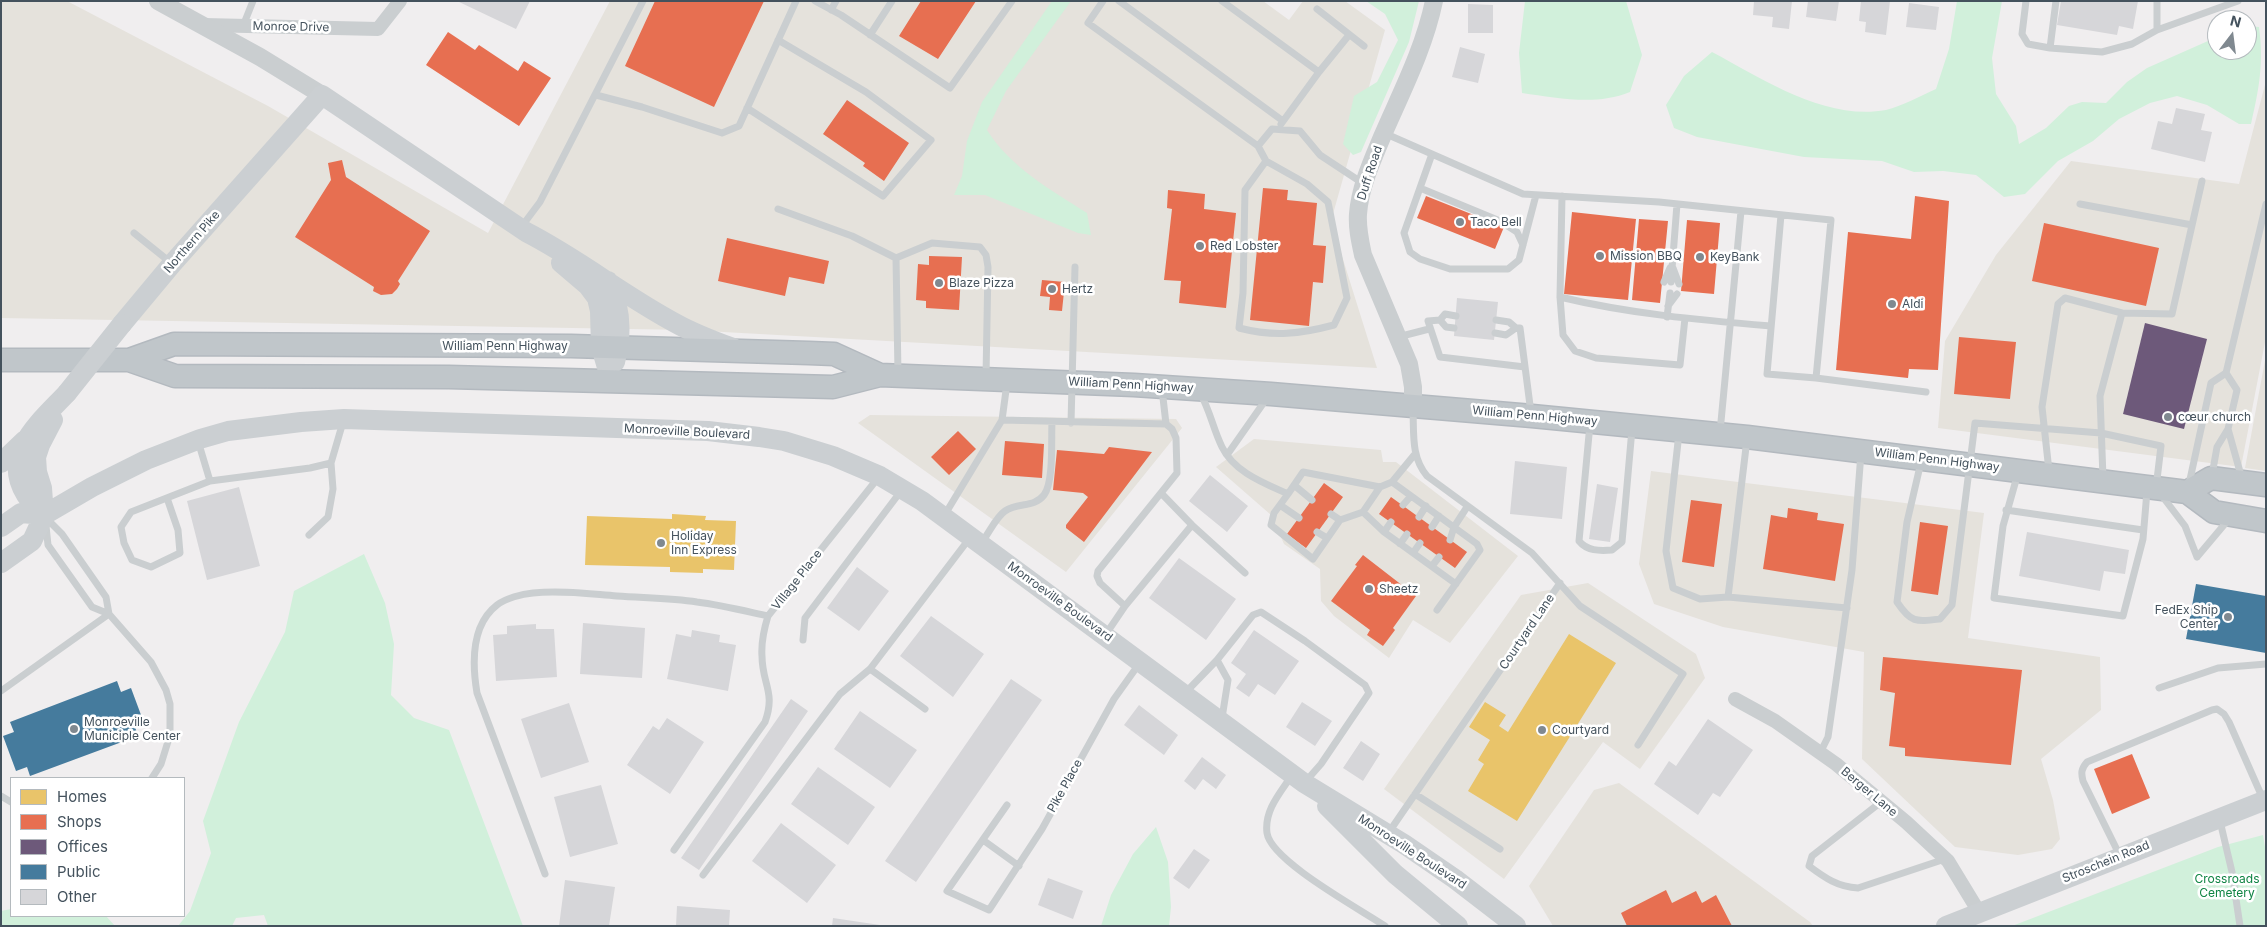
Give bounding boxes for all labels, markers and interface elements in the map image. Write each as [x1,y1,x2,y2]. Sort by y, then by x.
north arrow [2207,10,2257,60]
text: N [2228,11,2243,31]
street label: Monroe Drive [252,19,330,35]
street label: Duff Road [1354,144,1386,202]
street label: Northern Pike [161,208,223,276]
place label: Taco Bell [1470,215,1522,229]
marker: Taco Bell [1454,216,1466,228]
place label: Red Lobster [1210,239,1278,253]
marker: Red Lobster [1194,240,1206,252]
place label: Mission BBQ [1610,249,1682,263]
marker: Mission BBQ [1594,250,1606,262]
place label: KeyBank [1710,250,1759,264]
marker: KeyBank [1694,251,1706,263]
place label: Blaze Pizza [949,276,1014,290]
marker: Blaze Pizza [933,277,945,289]
place label: Hertz [1062,282,1093,296]
marker: Hertz [1046,283,1058,295]
place label: Aldi [1902,297,1923,311]
marker: Aldi [1886,298,1898,310]
street label: William Penn Highway [442,339,568,353]
street label: William Penn Highway [1068,375,1194,395]
street label: William Penn Highway [1472,403,1598,429]
place label: cœur church [2178,410,2251,424]
marker: cœur church [2162,411,2174,423]
street label: Monroeville Boulevard [624,422,750,442]
street label: William Penn Highway [1874,445,2000,475]
place label: Holiday Inn Express [671,529,737,557]
marker: Holiday Inn Express [655,537,667,549]
street label: Village Place [769,547,825,613]
street label: Monroeville Boulevard [1005,559,1115,645]
place label: Sheetz [1379,582,1418,596]
marker: Sheetz [1363,583,1375,595]
street label: Courtyard Lane [1496,591,1558,673]
place label: FedEx Ship Center [2155,603,2218,631]
marker: FedEx Ship Center [2222,611,2234,623]
place label: Monroeville Municiple Center [84,715,180,743]
marker: Monroeville Municiple Center [68,723,80,735]
place label: Courtyard [1552,723,1609,737]
marker: Courtyard [1536,724,1548,736]
street label: Pike Place [1045,757,1085,815]
street label: Berger Lane [1838,764,1900,820]
legend [10,777,185,917]
text: Homes [57,787,107,806]
text: Shops [57,812,102,831]
street label: Monroeville Boulevard [1355,812,1469,892]
text: Offices [57,837,108,856]
street label: Stroschein Road [2060,838,2152,886]
text: Public [57,862,100,881]
park label: Crossroads Cemetery [2195,872,2259,900]
text: Other [57,887,97,906]

